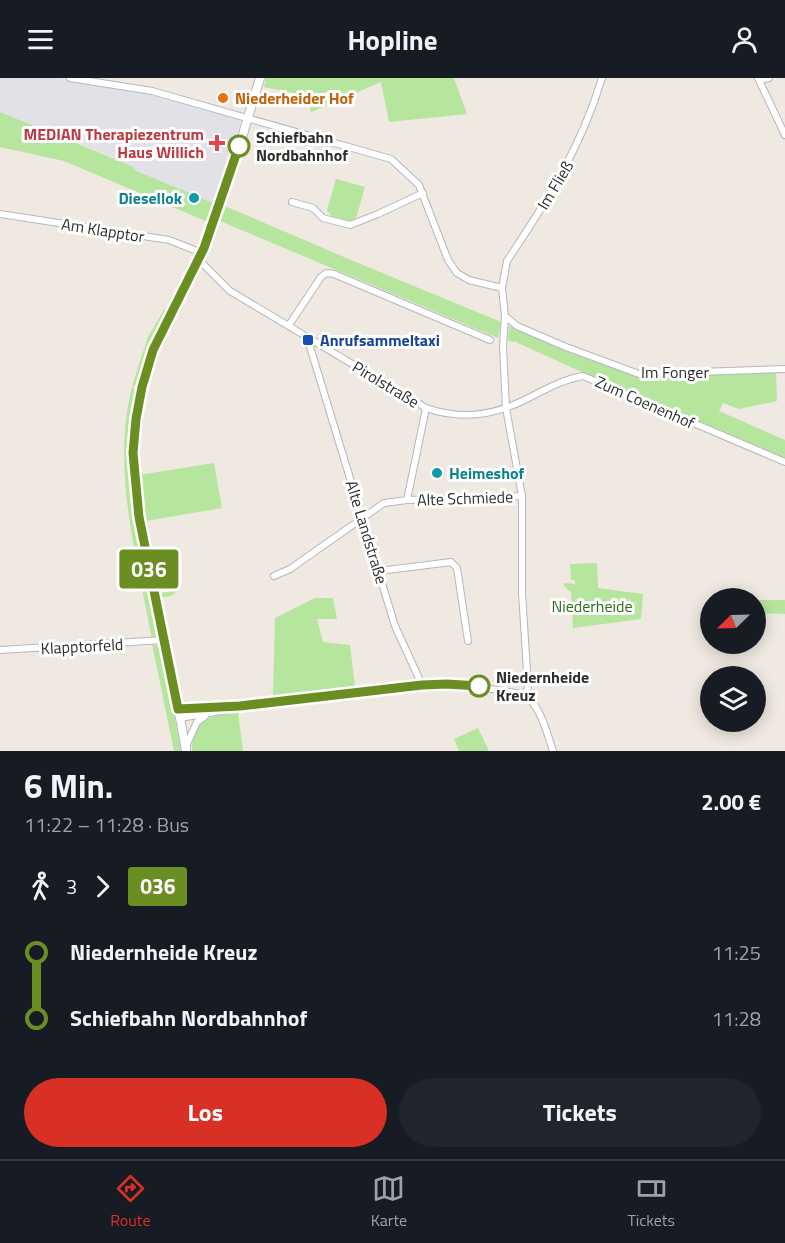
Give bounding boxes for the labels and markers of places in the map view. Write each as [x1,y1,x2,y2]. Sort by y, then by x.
place label: Niederheider Hof [235,86,354,110]
marker: Niederheider Hof [216,91,230,105]
place label: MEDIAN Therapiezentrum Haus Willich [24,122,204,164]
place label: Schiefbahn Nordbahnhof [256,125,348,167]
marker: MEDIAN Therapiezentrum Haus Willich [208,134,226,152]
marker: Schiefbahn Nordbahnhof [228,135,250,157]
place label: Diesellok [118,186,183,210]
marker: Diesellok [187,191,201,205]
place label: Anrufsammeltaxi [320,328,440,352]
marker: Anrufsammeltaxi [301,333,315,347]
place label: Heimeshof [449,461,525,485]
marker: Heimeshof [430,466,444,480]
place label: Niedernheide Kreuz [496,665,589,707]
marker: Niedernheide Kreuz [468,675,490,697]

